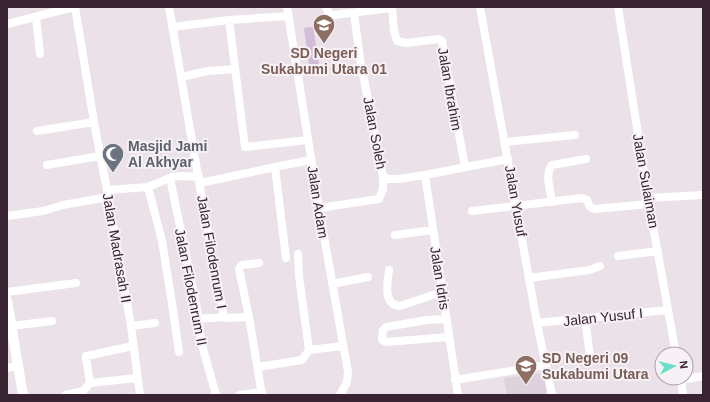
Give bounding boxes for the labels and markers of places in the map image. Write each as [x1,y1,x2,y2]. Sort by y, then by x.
school or university icon: SD Negeri Sukabumi Utara 01 [311,12,337,45]
place label: SD Negeri Sukabumi Utara 01 [261,45,387,77]
place label: Masjid Jami Al Akhyar [128,138,207,170]
mosque icon: Masjid Jami Al Akhyar [100,141,126,174]
place label: SD Negeri 09 Sukabumi Utara [542,350,649,382]
school or university icon: SD Negeri 09 Sukabumi Utara [513,353,539,386]

